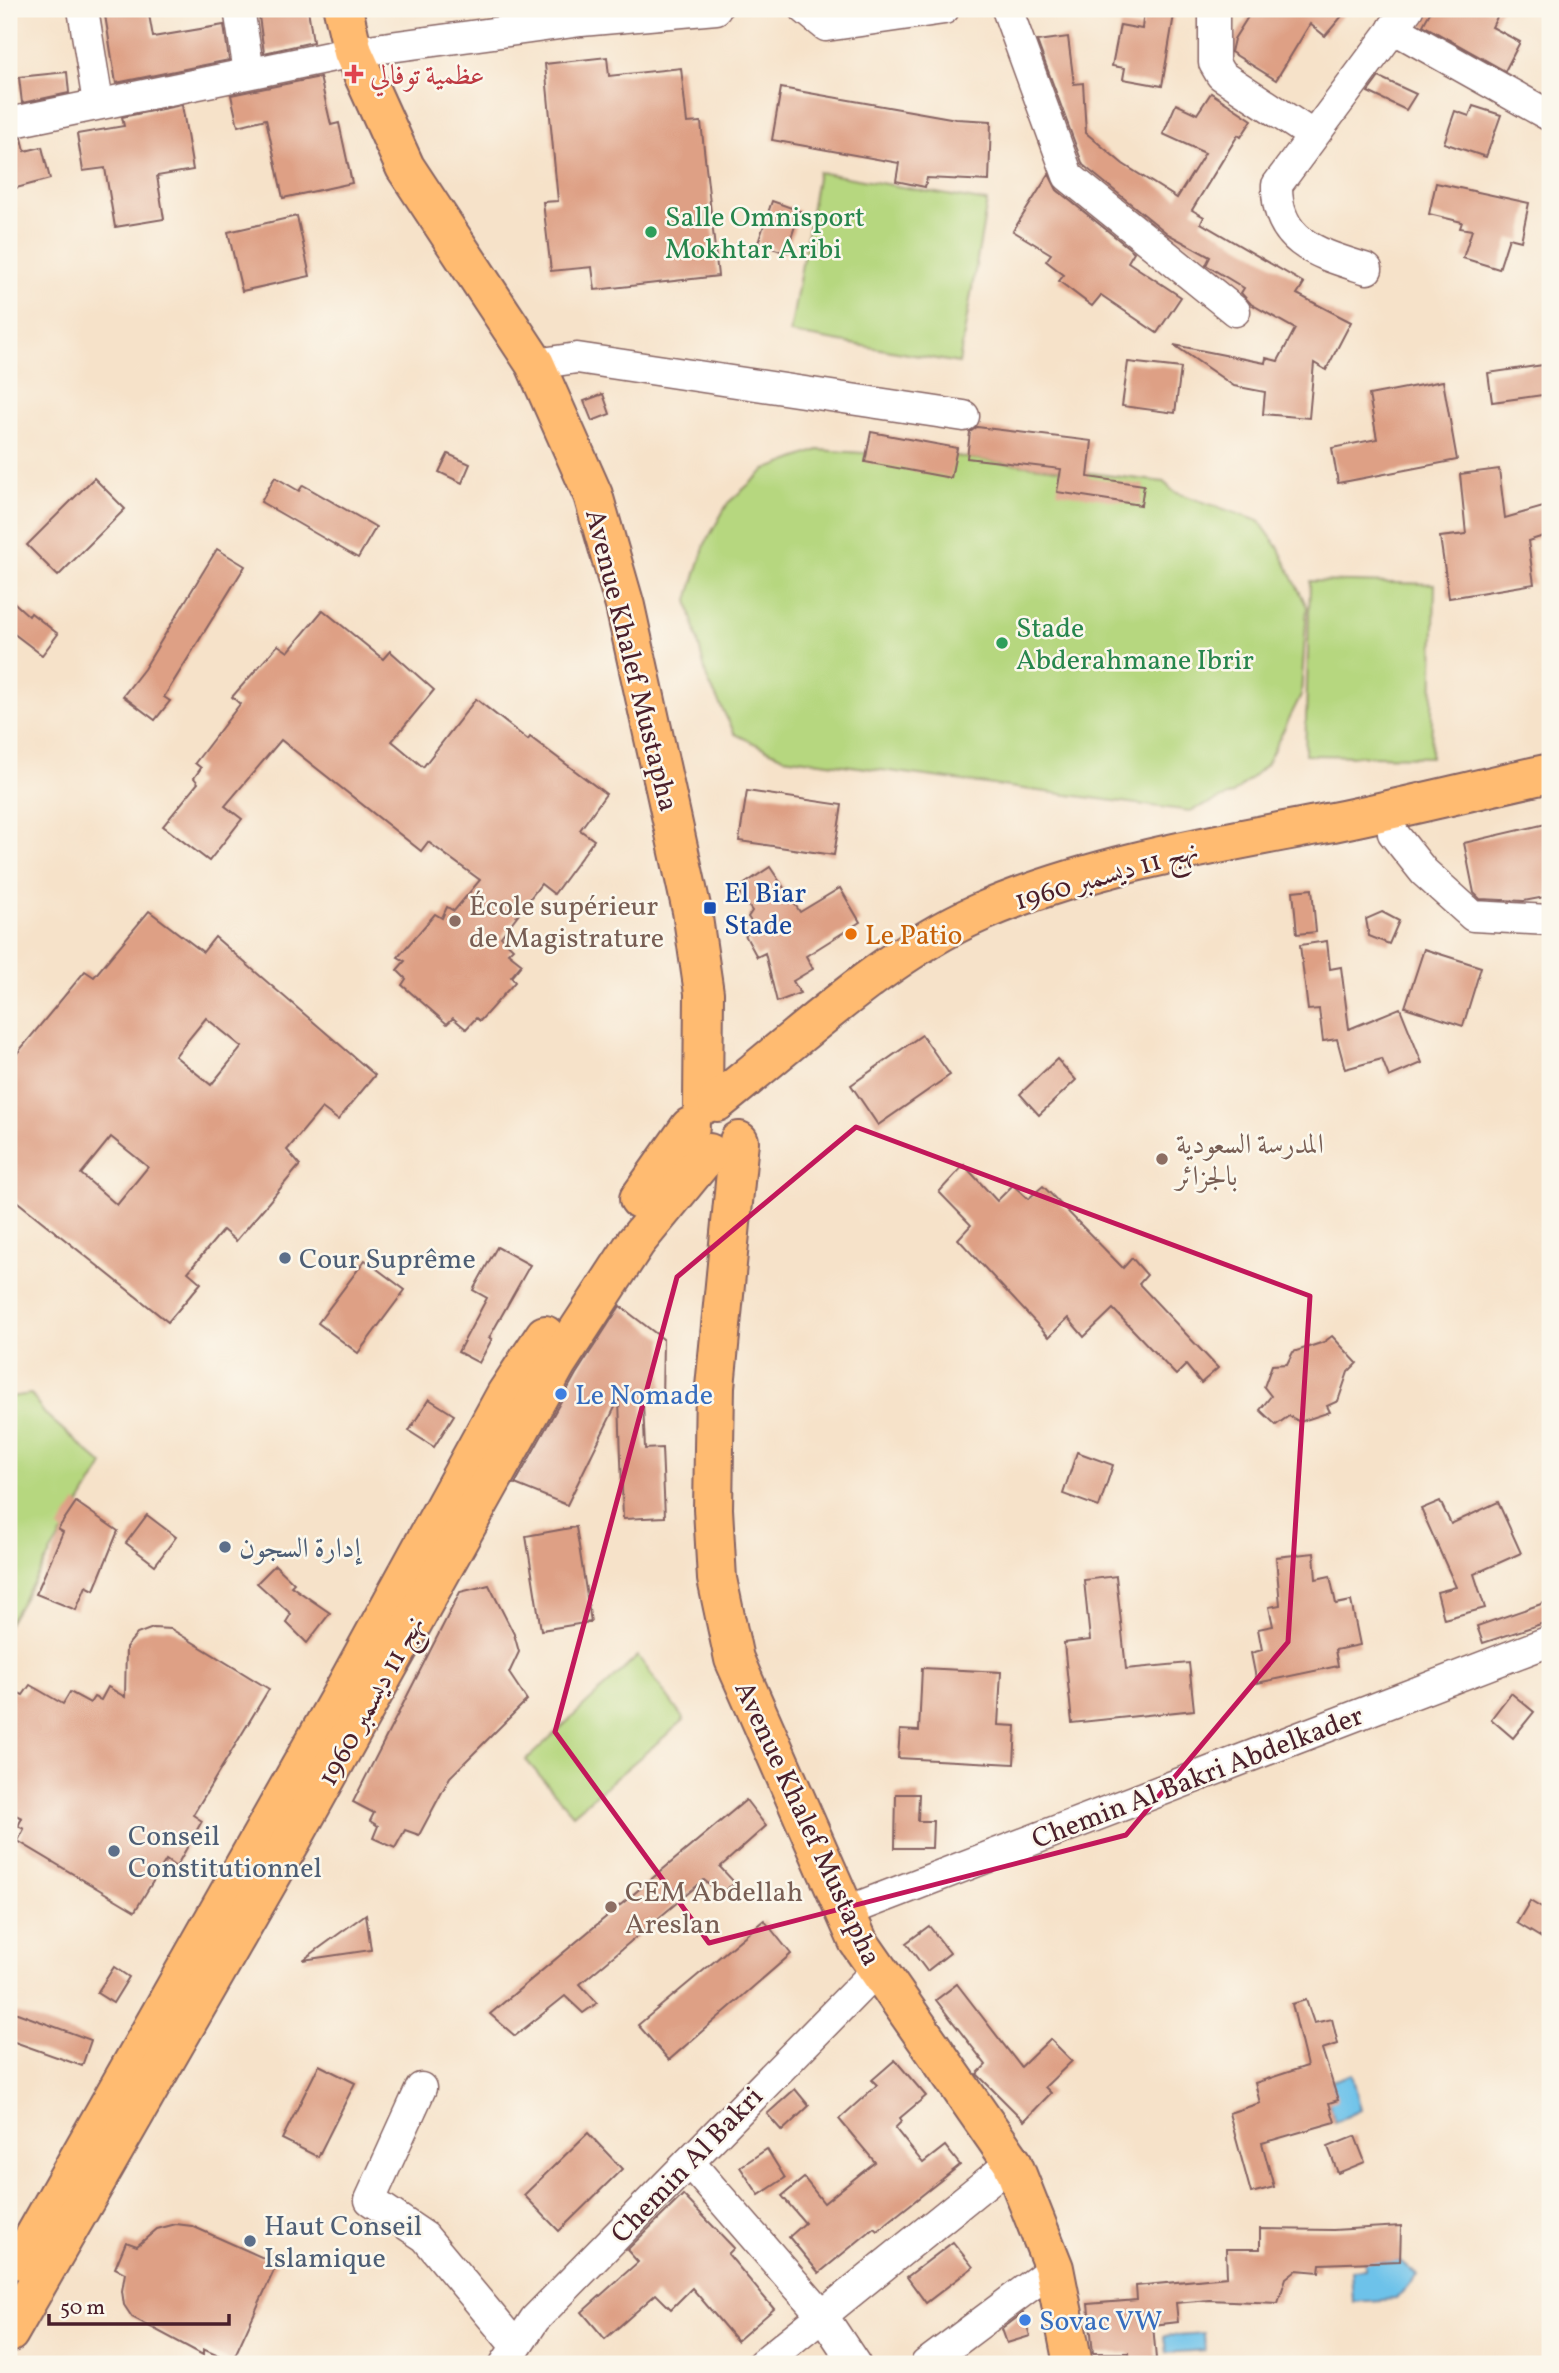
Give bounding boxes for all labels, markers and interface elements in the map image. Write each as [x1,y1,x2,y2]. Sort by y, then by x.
place label: عظمية توفالي [370,57,485,97]
marker: عظمية توفالي [344,64,364,84]
place label: Salle Omnisport Mokhtar Aribi [665,199,865,270]
marker: Salle Omnisport Mokhtar Aribi [643,224,659,240]
street label: Avenue Khalef Mustapha [574,506,687,816]
place label: Stade Abderahmane Ibrir [1016,610,1254,681]
marker: Stade Abderahmane Ibrir [994,635,1010,651]
street label: نهج 11 ديسمبر 1960 [1010,832,1204,924]
place label: El Biar Stade [724,875,807,946]
place label: École supérieur de Magistrature [469,888,664,959]
marker: El Biar Stade [702,900,718,916]
marker: École supérieur de Magistrature [447,913,463,929]
place label: Le Patio [865,917,963,956]
marker: Le Patio [843,926,859,942]
place label: المدرسة السعودية بالجزائر [1173,1126,1324,1197]
marker: المدرسة السعودية بالجزائر [1154,1151,1170,1167]
place label: Cour Suprême [299,1241,476,1280]
marker: Cour Suprême [277,1250,293,1266]
place label: Le Nomade [575,1377,713,1416]
marker: Le Nomade [553,1386,569,1402]
place label: إدارة السجون [239,1530,362,1569]
marker: إدارة السجون [217,1539,233,1555]
street label: نهج 11 ديسمبر 1960 [309,1609,438,1795]
street label: Avenue Khalef Mustapha [724,1675,890,1973]
street label: Chemin Al Bakri Abdelkader [1026,1697,1370,1860]
place label: Conseil Constitutionnel [128,1818,322,1889]
marker: Conseil Constitutionnel [106,1843,122,1859]
place label: CEM Abdellah Areslan [625,1874,803,1945]
marker: CEM Abdellah Areslan [603,1899,619,1915]
street label: Chemin Al Bakri [603,2079,773,2253]
place label: Haut Conseil Islamique [264,2208,422,2279]
marker: Haut Conseil Islamique [242,2233,258,2249]
scale bar [49,2282,229,2326]
text: 50 m [60,2294,105,2323]
place label: Sovac VW [1039,2303,1162,2342]
marker: Sovac VW [1017,2312,1033,2328]

